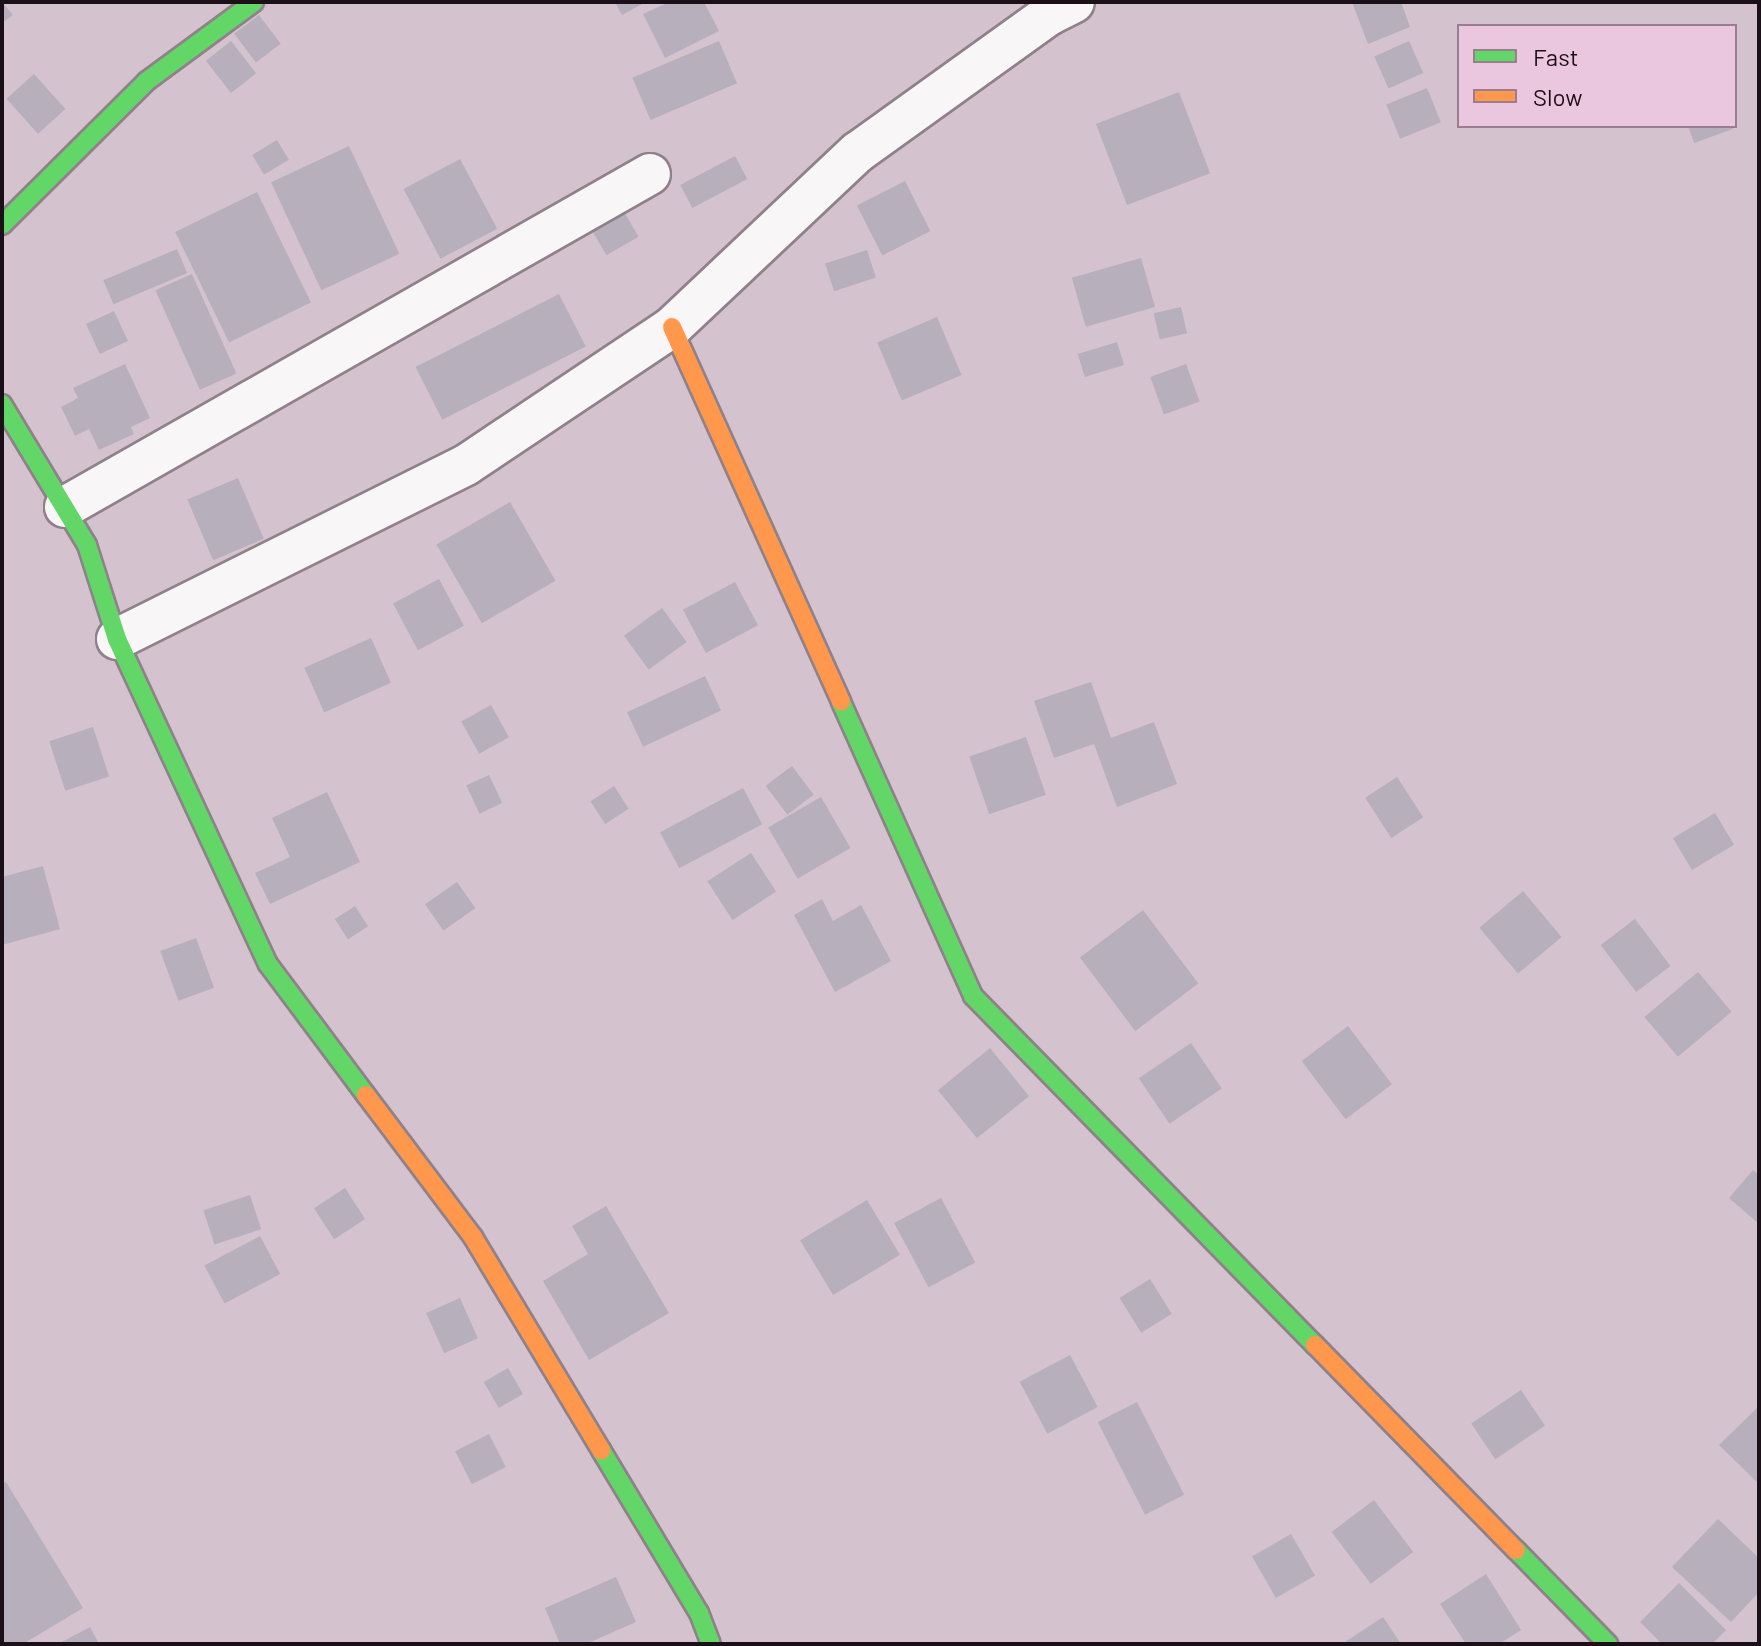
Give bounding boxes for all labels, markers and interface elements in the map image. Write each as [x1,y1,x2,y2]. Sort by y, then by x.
legend [1457,24,1737,128]
text: Fast [1533,42,1578,71]
text: Slow [1533,82,1582,111]

